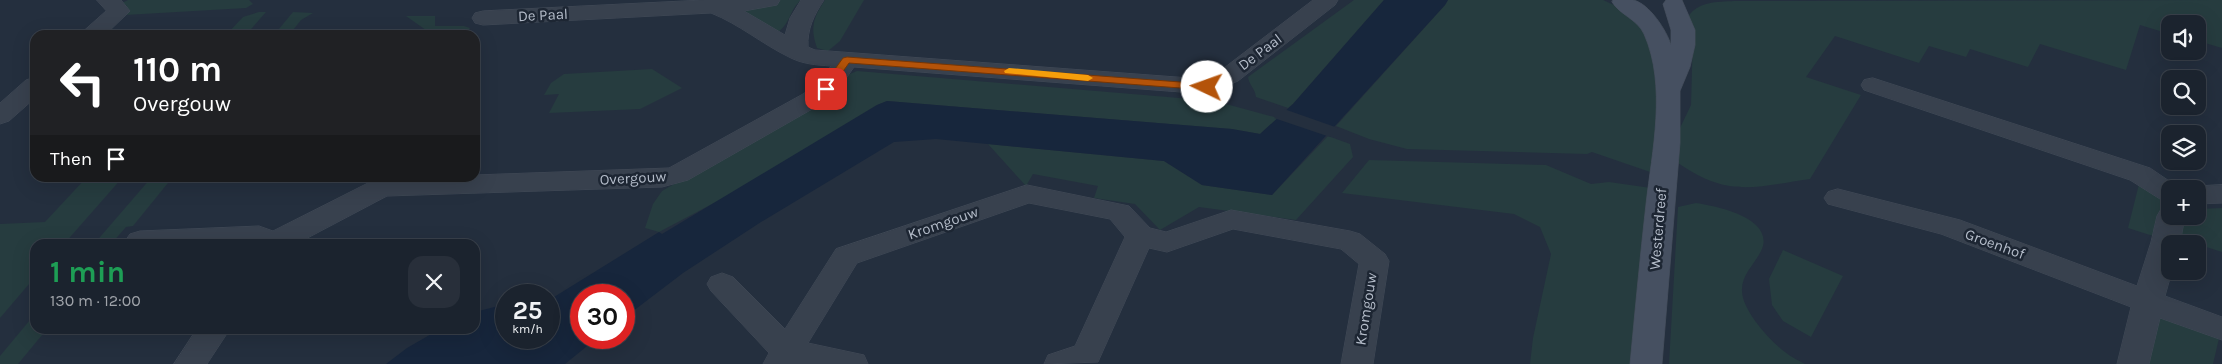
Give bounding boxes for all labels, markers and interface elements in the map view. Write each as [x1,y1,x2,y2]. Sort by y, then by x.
street label: De Paal [517,5,569,25]
map controls [2161,15,2206,280]
button: sound [2161,15,2206,60]
street label: De Paal [1235,30,1285,74]
text: 110 m [133,49,222,90]
icon: left [50,50,115,115]
position arrow [1180,60,1232,112]
pin [805,68,847,110]
button: search [2161,70,2206,115]
icon: arrive [812,75,840,103]
text: Overgouw [133,91,231,117]
button: layers [2161,125,2206,170]
icon: arrive [102,145,130,173]
text: Then [50,148,92,170]
street label: Overgouw [599,167,667,189]
button: + [2161,180,2206,225]
street label: Westerdreef [1645,186,1671,271]
street label: Kromgouw [905,203,981,243]
street label: Groenhof [1963,225,2028,263]
button: − [2161,235,2206,280]
text: 1 min [50,254,125,290]
button: close [408,256,460,308]
street label: Kromgouw [1351,271,1381,347]
speed limit sign: 30 [570,284,635,349]
text: 130 m · 12:00 [50,291,141,310]
text: 25 [513,296,542,325]
text: km/h [512,322,543,336]

